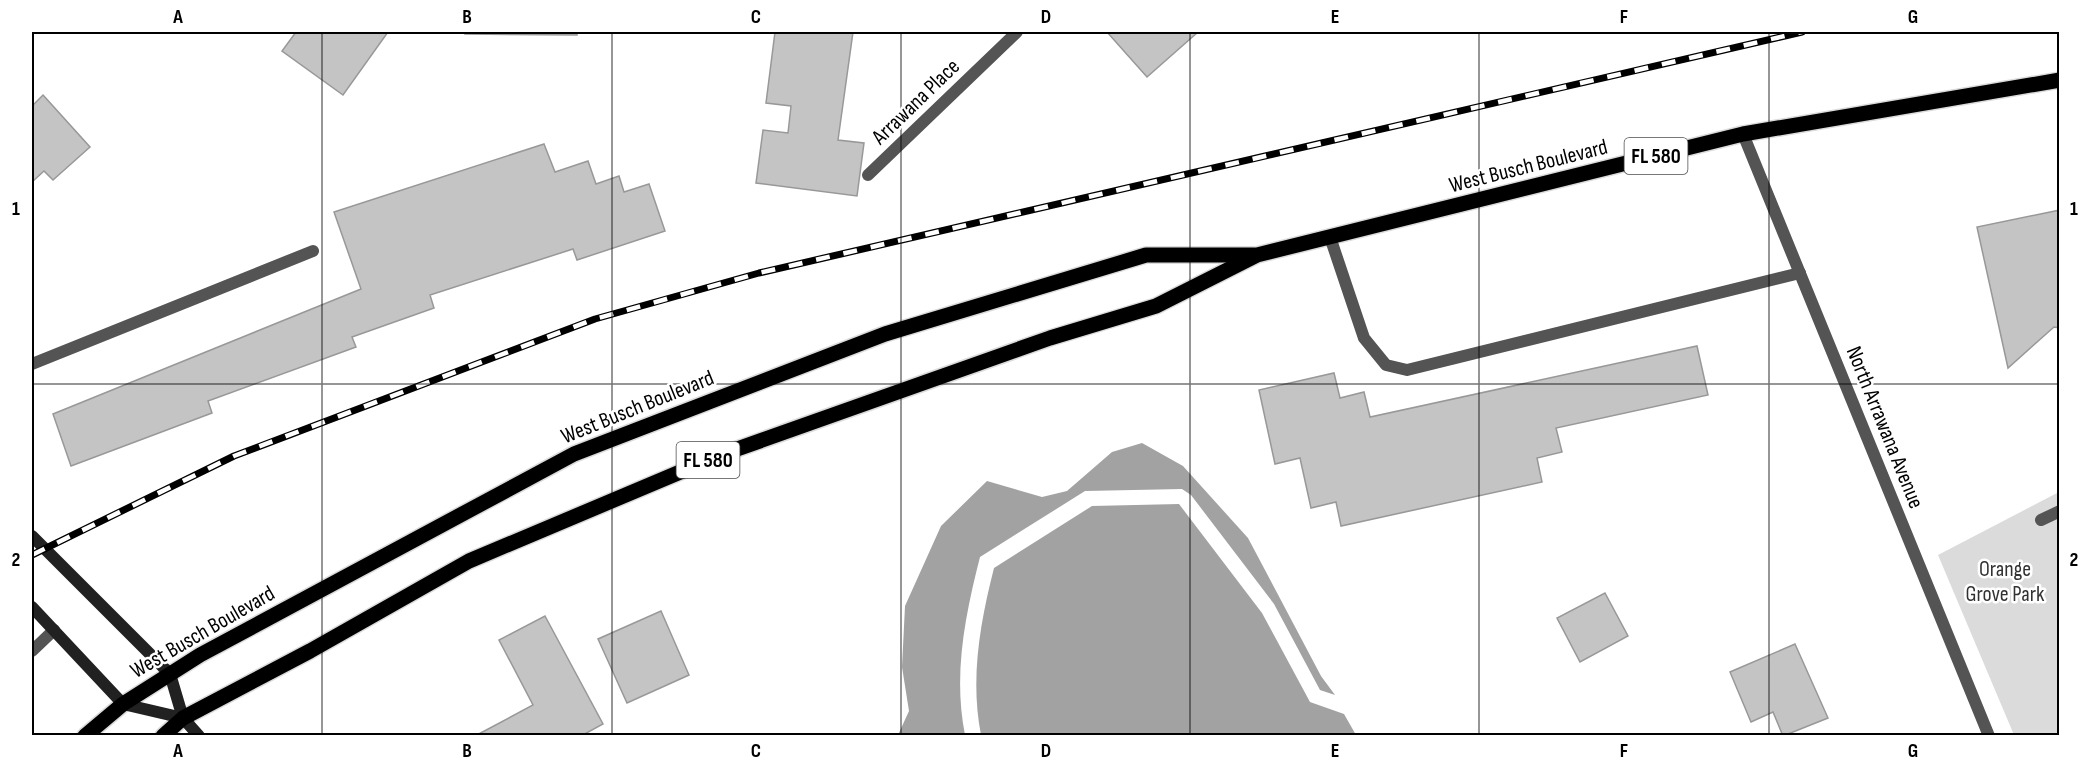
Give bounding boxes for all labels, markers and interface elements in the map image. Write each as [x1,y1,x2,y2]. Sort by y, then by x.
text: A [172,5,183,29]
text: B [462,5,472,29]
text: C [751,5,761,29]
text: D [1041,5,1051,29]
text: E [1331,5,1339,29]
text: F [1620,5,1628,29]
text: G [1908,5,1918,29]
street label: Arrawana Place [866,54,966,151]
street label: West Busch Boulevard [1446,134,1610,199]
road number: FL 580 [1624,138,1688,174]
text: 1 [12,197,20,221]
text: 1 [2070,197,2078,221]
street label: North Arrawana Avenue [1840,342,1929,513]
street label: West Busch Boulevard [557,364,718,450]
road number: FL 580 [676,442,740,478]
text: 2 [12,548,20,572]
text: 2 [2070,548,2078,572]
park label: Orange Grove Park [1966,556,2045,608]
street label: West Busch Boulevard [126,580,280,685]
text: A [172,739,183,763]
text: B [462,739,472,763]
text: C [751,739,761,763]
text: D [1041,739,1051,763]
text: E [1331,739,1339,763]
text: F [1620,739,1628,763]
text: G [1908,739,1918,763]

